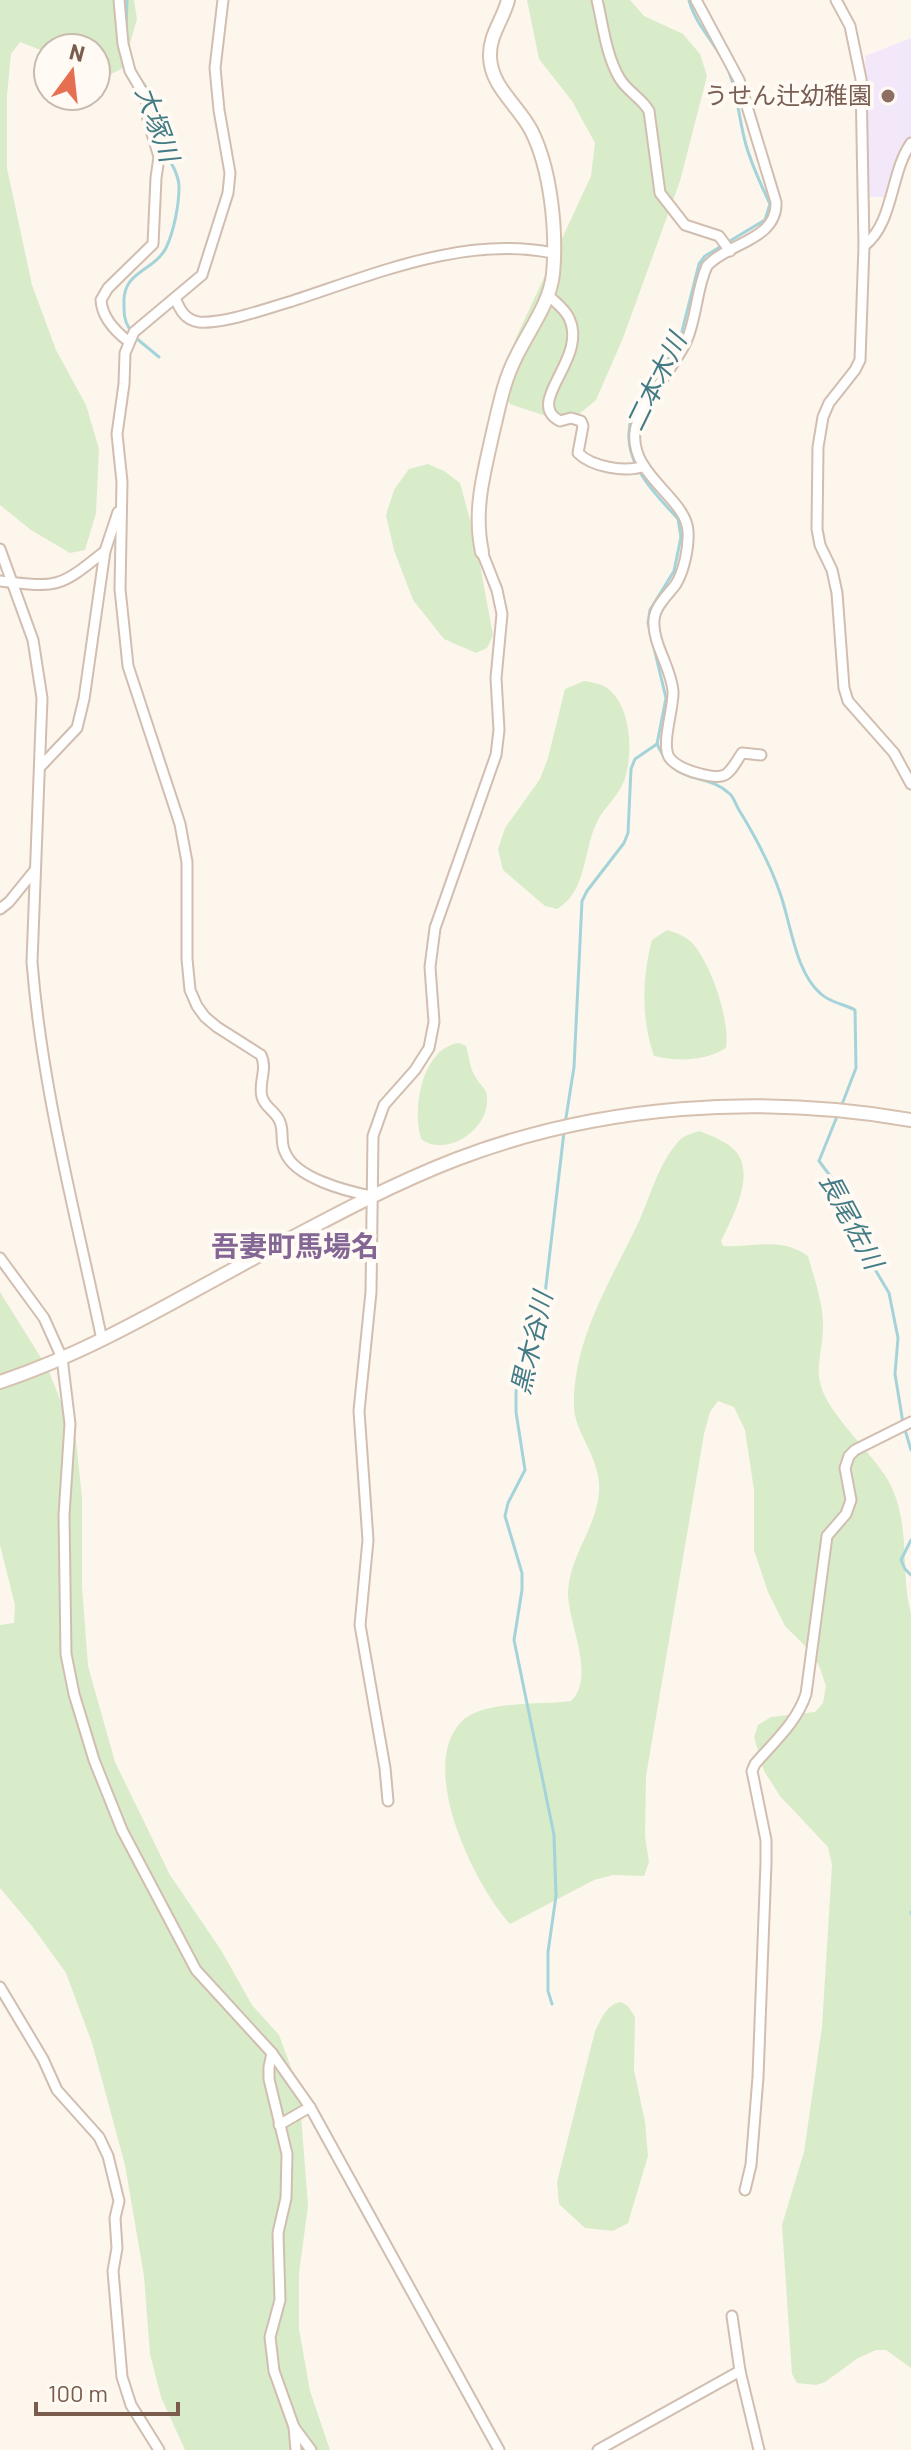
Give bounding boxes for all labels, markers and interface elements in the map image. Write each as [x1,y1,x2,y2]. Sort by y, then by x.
north arrow [32,32,112,112]
text: N [67,37,88,66]
place label: うせん辻幼稚園 [704,80,872,109]
water label: 大塚川 [131,82,187,168]
marker: うせん辻幼稚園 [879,87,897,105]
water label: 二本木川 [618,325,693,435]
water label: 長尾佐川 [814,1167,892,1276]
district label: 吾妻町馬場名 [211,1228,379,1262]
water label: 黒木谷川 [504,1286,558,1397]
scale bar [36,2366,178,2416]
text: 100 m [48,2378,108,2407]

